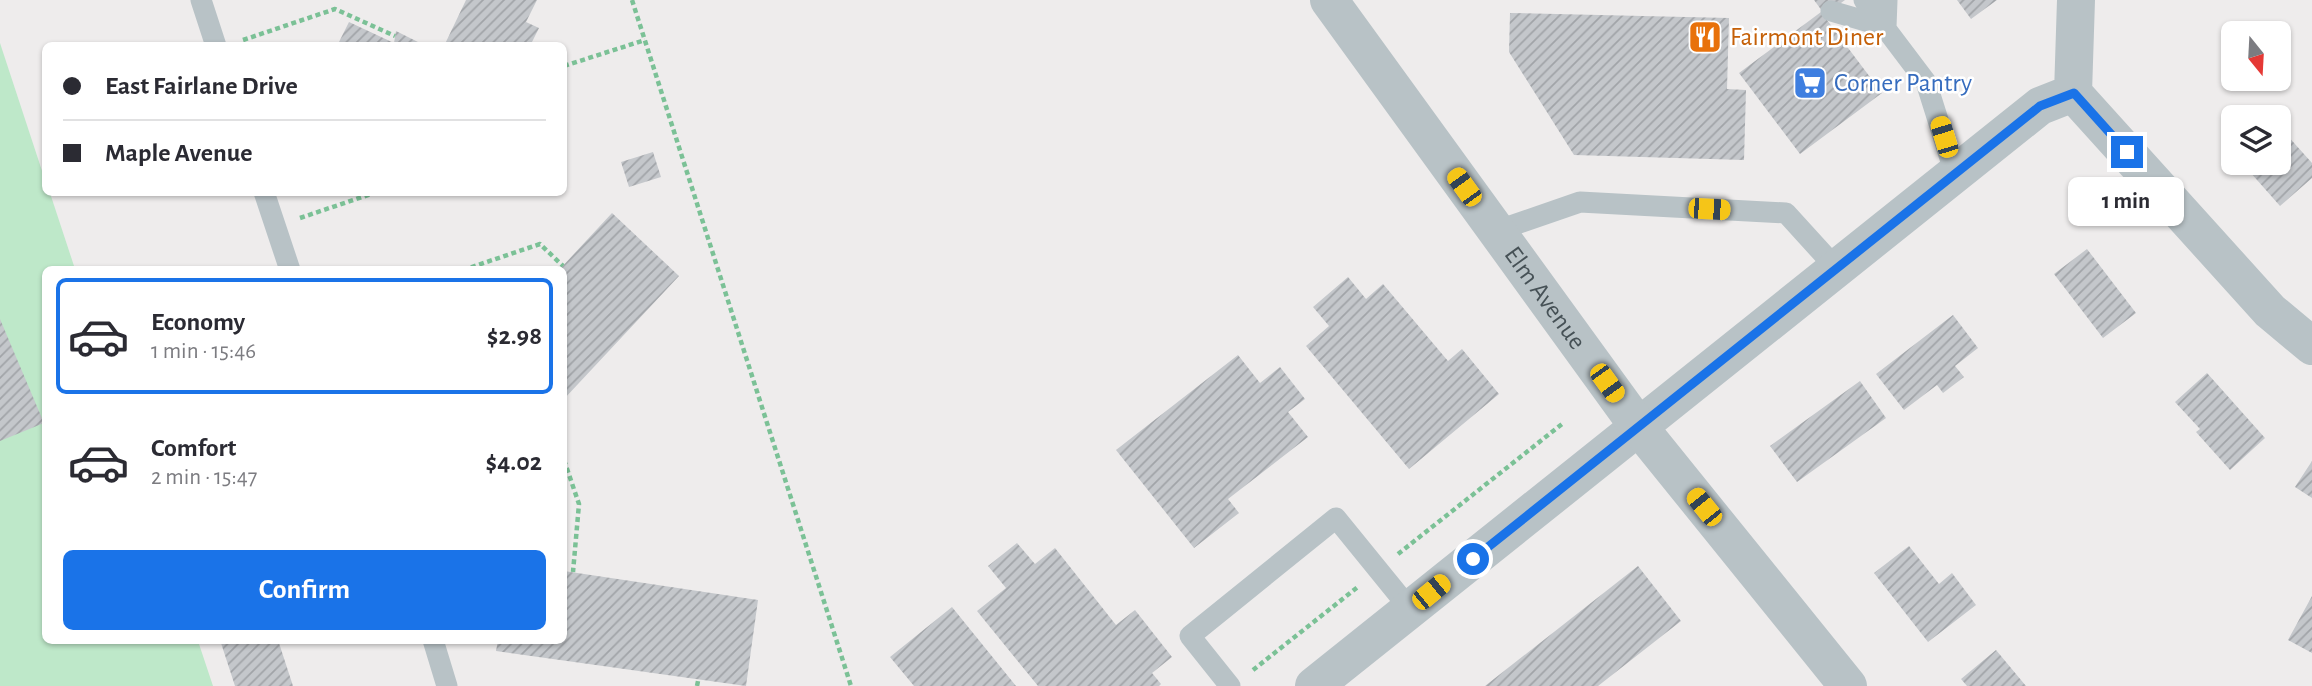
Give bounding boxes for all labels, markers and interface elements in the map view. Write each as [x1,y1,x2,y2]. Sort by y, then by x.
restaurant icon: Fairmont Diner [1686,18,1724,56]
north arrow [2221,21,2291,91]
map controls [2221,21,2291,175]
place label: Fairmont Diner [1730,24,1884,50]
supermarket icon: Corner Pantry [1791,64,1829,102]
place label: Corner Pantry [1834,70,1972,96]
text: East Fairlane Drive [105,73,298,99]
button: layers [2221,105,2291,175]
car [1928,114,1961,160]
route end [2111,136,2143,168]
text: Maple Avenue [105,140,253,166]
car [1444,164,1485,210]
callout: 1 min [2069,176,2185,226]
text: 1 min [2102,190,2150,213]
car [1688,197,1731,221]
street label: Elm Avenue [1499,242,1591,354]
icon: car [67,305,130,368]
text: Economy [151,309,245,335]
text: $2.98 [487,323,542,349]
text: 1 min · 15:46 [151,340,256,363]
car [1587,360,1628,406]
icon: car [67,431,130,494]
text: Comfort [151,435,236,461]
text: $4.02 [485,449,542,475]
text: 2 min · 15:47 [151,466,257,489]
car [1683,484,1726,530]
route start [1457,543,1489,575]
button: Confirm [63,550,546,630]
car [1409,571,1454,613]

